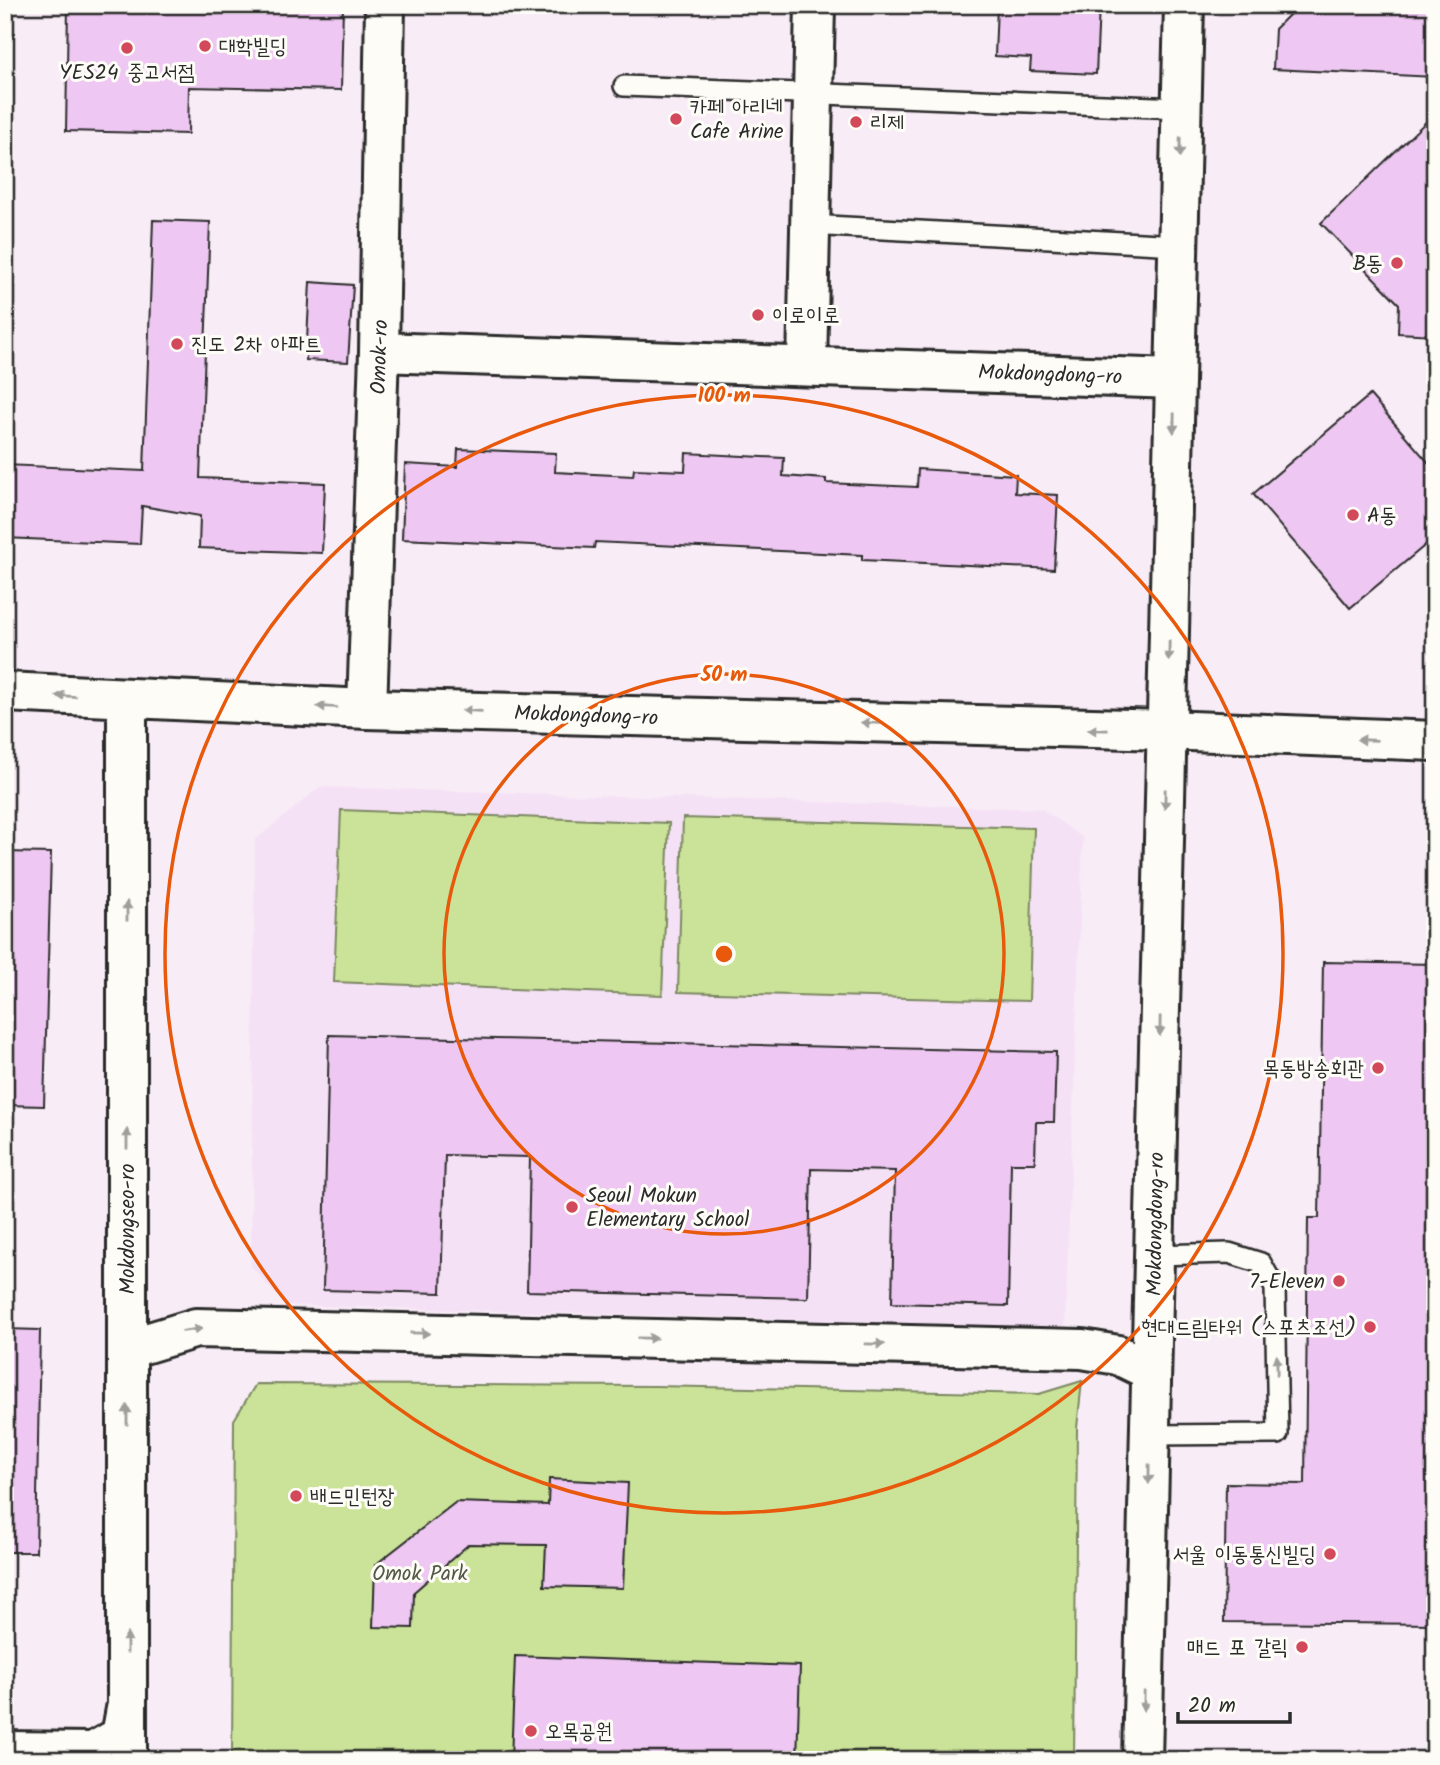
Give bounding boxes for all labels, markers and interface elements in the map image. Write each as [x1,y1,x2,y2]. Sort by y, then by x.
place label: 대학빌딩 [219,31,287,64]
marker: 대학빌딩 [197,38,213,54]
marker: YES24 중고서점 [119,40,135,56]
place label: YES24 중고서점 [59,57,195,90]
place label: 카페 아리네 Cafe Arine [690,92,784,149]
place label: 리제 [870,107,904,140]
marker: 카페 아리네 Cafe Arine [668,111,684,127]
marker: 리제 [848,114,864,130]
one-way arrow [1175,136,1186,158]
place label: B동 [1353,248,1383,281]
marker: B동 [1389,255,1405,271]
place label: 이로이로 [772,300,840,333]
marker: 이로이로 [750,307,766,323]
street label: Omok-ro [363,319,398,395]
place label: 진도 2차 아파트 [191,329,321,362]
marker: 진도 2차 아파트 [169,336,185,352]
street label: Mokdongdong-ro [977,356,1123,395]
text: 100 m [697,380,751,413]
one-way arrow [1168,413,1180,435]
place label: A동 [1367,500,1397,533]
marker: A동 [1345,507,1361,523]
one-way arrow [1163,640,1174,662]
text: 50 m [700,659,747,692]
one-way arrow [55,690,77,701]
street label: Mokdongdong-ro [513,697,659,736]
one-way arrow [316,702,338,713]
one-way arrow [461,706,483,717]
one-way arrow [860,717,882,729]
one-way arrow [1087,724,1109,735]
one-way arrow [1355,734,1377,745]
one-way arrow [1159,788,1171,810]
one-way arrow [121,900,133,922]
centre of rings [712,942,736,966]
one-way arrow [1154,1015,1165,1037]
place label: 목동방송회관 [1263,1053,1364,1086]
marker: 목동방송회관 [1370,1060,1386,1076]
one-way arrow [121,1127,133,1149]
street label: Mokdongdong-ro [1139,1152,1174,1296]
street label: Mokdongseo-ro [112,1163,145,1295]
place label: Seoul Mokun Elementary School [586,1180,749,1237]
marker: Seoul Mokun Elementary School [564,1199,580,1215]
place label: 7-Eleven [1249,1266,1325,1299]
marker: 7-Eleven [1331,1273,1347,1289]
place label: 현대드림타워 (스포츠조선) [1141,1312,1356,1345]
marker: 현대드림타워 (스포츠조선) [1362,1319,1378,1335]
one-way arrow [181,1325,203,1336]
one-way arrow [409,1328,431,1339]
one-way arrow [636,1333,658,1344]
one-way arrow [864,1338,886,1350]
one-way arrow [1271,1354,1282,1376]
one-way arrow [121,1404,133,1426]
one-way arrow [1143,1463,1155,1485]
place label: 배드민턴장 [310,1481,395,1514]
marker: 배드민턴장 [288,1488,304,1504]
place label: 서울 이동통신빌딩 [1172,1539,1316,1572]
marker: 서울 이동통신빌딩 [1322,1546,1338,1562]
park label: Omok Park [372,1558,468,1591]
one-way arrow [121,1631,133,1653]
place label: 매드 포 갈릭 [1187,1632,1288,1665]
marker: 매드 포 갈릭 [1294,1639,1310,1655]
scale bar [1178,1681,1290,1725]
text: 20 m [1188,1690,1236,1723]
one-way arrow [1138,1691,1149,1713]
place label: 오목공원 [545,1716,613,1749]
marker: 오목공원 [523,1723,539,1739]

